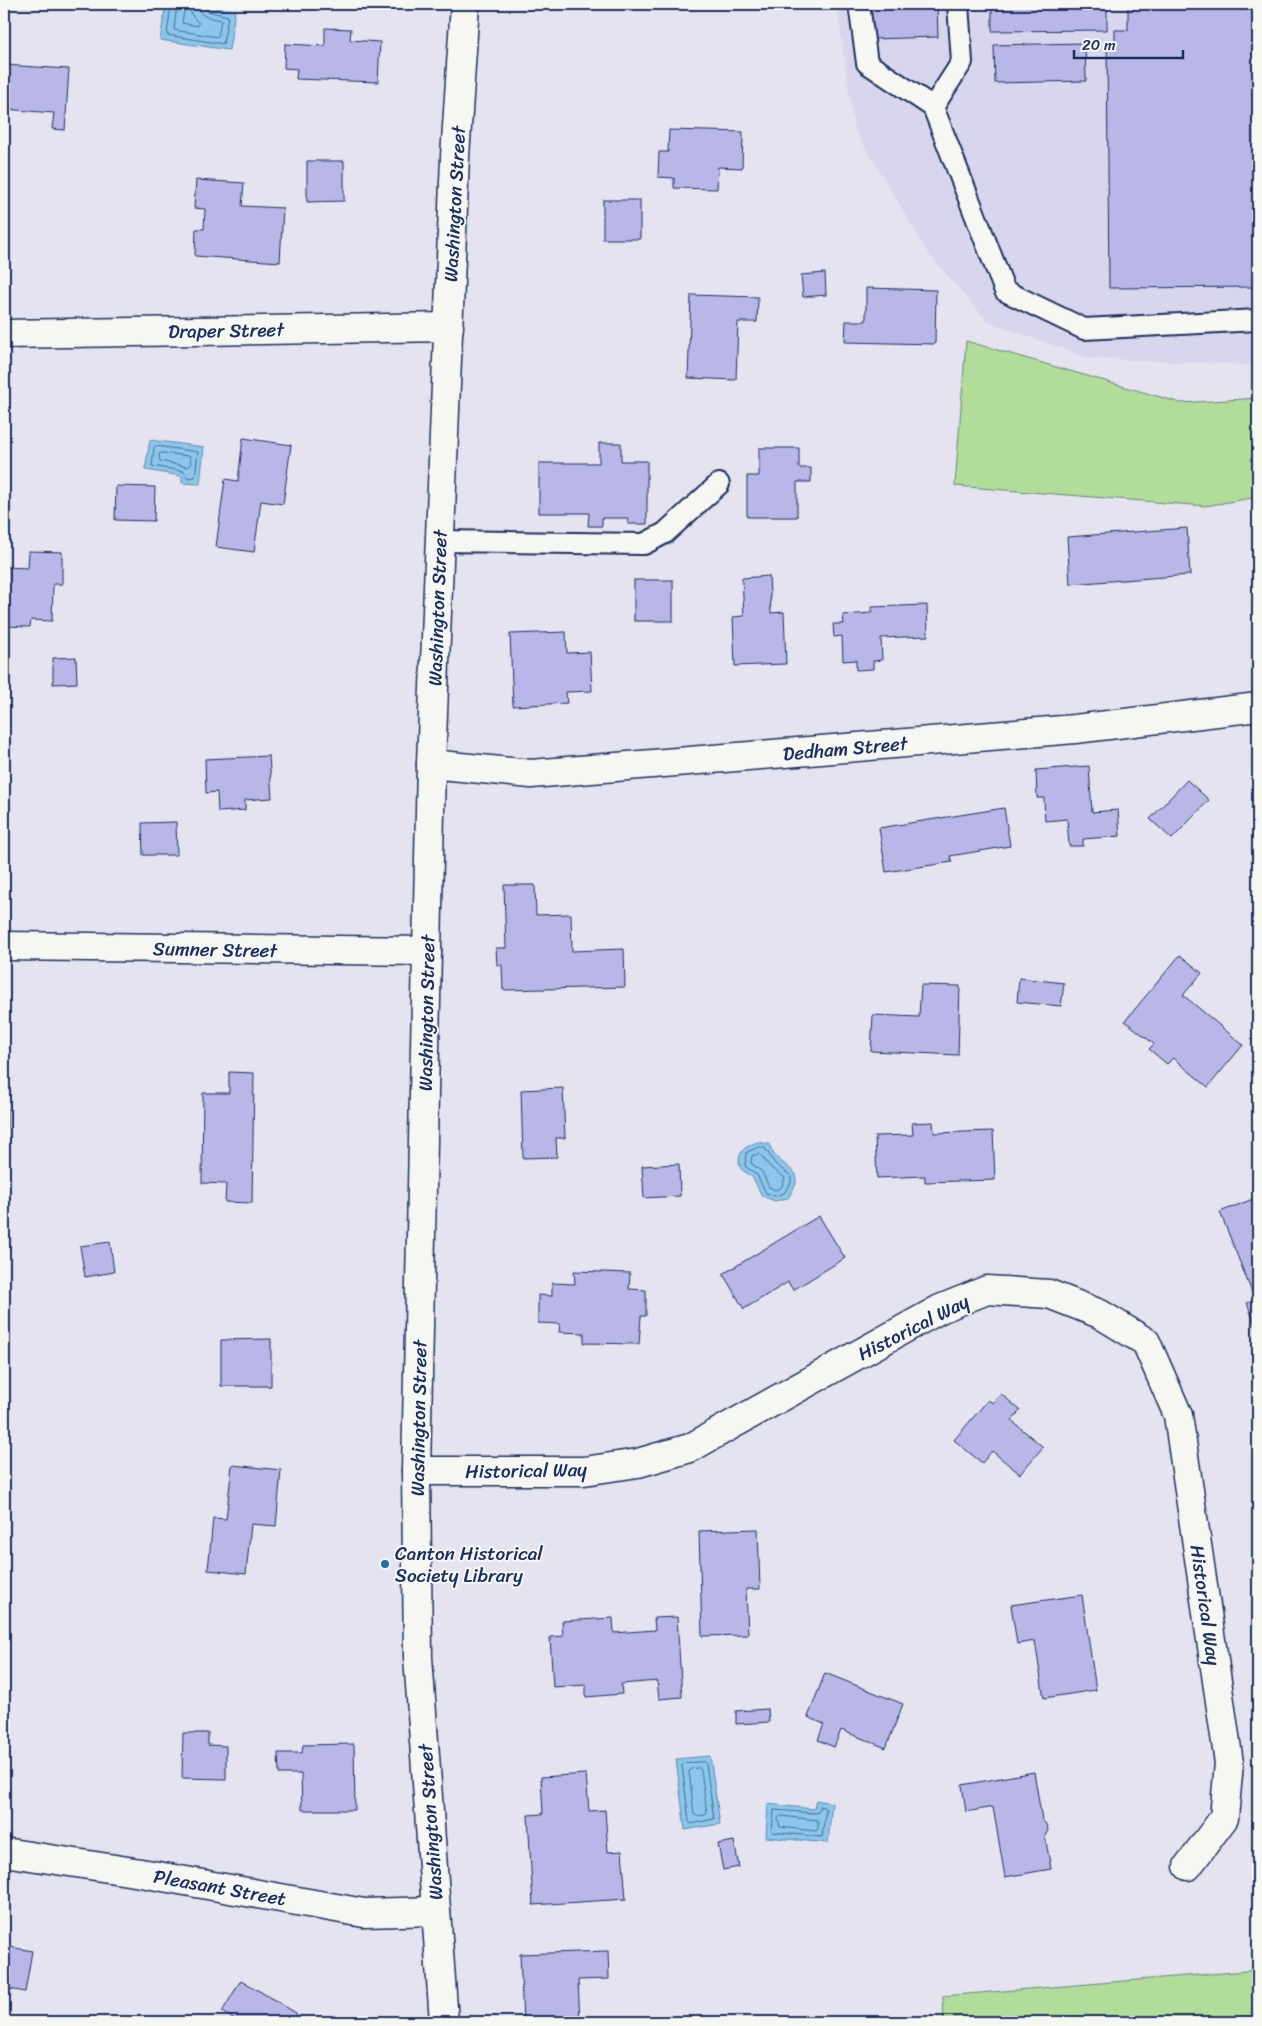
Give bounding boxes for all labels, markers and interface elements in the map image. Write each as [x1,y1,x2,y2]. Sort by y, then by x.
scale bar [1074,28,1183,60]
text: 20 m [1082,32,1116,58]
street label: Washington Street [434,124,475,283]
street label: Draper Street [168,313,286,348]
street label: Washington Street [418,528,457,687]
street label: Dedham Street [781,727,910,770]
street label: Sumner Street [153,932,279,967]
street label: Washington Street [409,933,444,1091]
street label: Historical Way [852,1285,975,1370]
street label: Washington Street [401,1338,436,1496]
street label: Historical Way [465,1453,587,1488]
place label: Canton Historical Society Library [395,1537,543,1592]
street label: Historical Way [1181,1543,1230,1668]
marker: Canton Historical Society Library [379,1558,391,1570]
street label: Washington Street [408,1742,452,1901]
street label: Pleasant Street [151,1860,289,1915]

